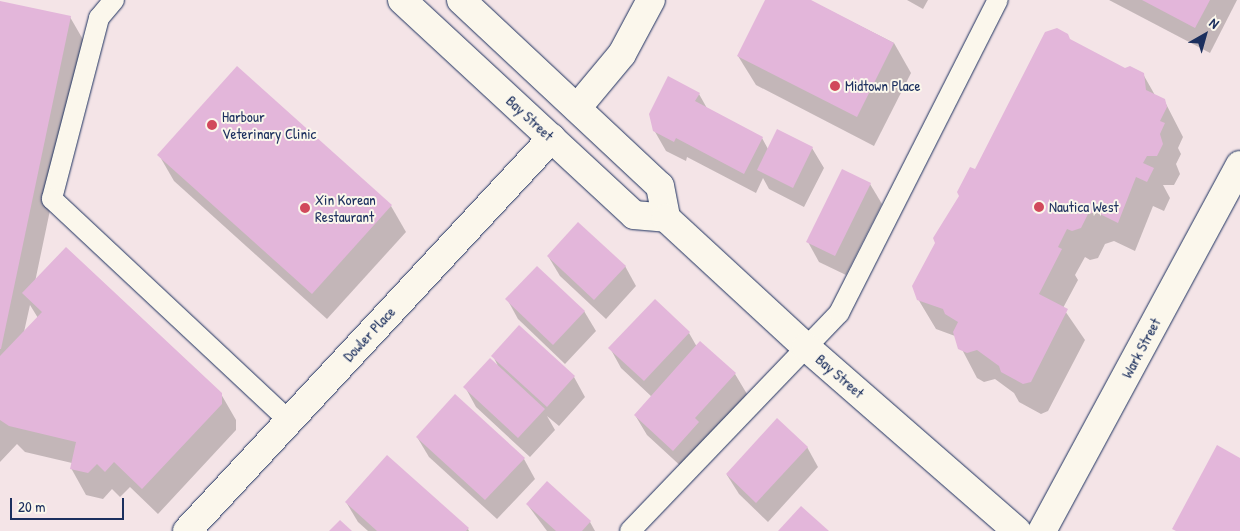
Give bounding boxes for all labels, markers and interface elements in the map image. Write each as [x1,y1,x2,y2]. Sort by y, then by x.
north arrow [1180,10,1230,60]
text: N [1206,13,1223,33]
place label: Midtown Place [845,77,920,95]
marker: Midtown Place [829,80,841,92]
street label: Bay Street [503,92,557,144]
place label: Harbour Veterinary Clinic [222,107,316,142]
marker: Harbour Veterinary Clinic [206,119,218,131]
place label: Xin Korean Restaurant [315,190,376,225]
place label: Nautica West [1049,198,1119,216]
marker: Nautica West [1033,201,1045,213]
marker: Xin Korean Restaurant [299,202,311,214]
street label: Dowler Place [339,303,399,365]
street label: Wark Street [1118,315,1164,381]
street label: Bay Street [812,350,868,402]
scale bar [12,488,126,520]
text: 20 m [18,496,45,517]

